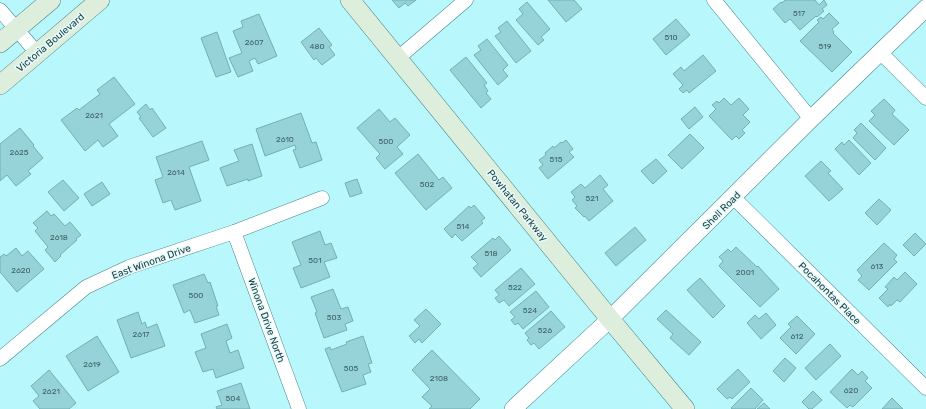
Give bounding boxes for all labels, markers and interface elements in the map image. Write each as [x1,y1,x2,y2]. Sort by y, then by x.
house number: 517 [793,9,805,18]
street label: Victoria Boulevard [14,11,87,75]
house number: 510 [664,33,678,42]
house number: 2607 [245,38,263,47]
house number: 480 [309,42,325,51]
house number: 519 [819,42,832,51]
house number: 2621 [85,111,103,120]
house number: 2610 [276,135,294,144]
house number: 500 [379,137,393,146]
house number: 2625 [10,148,29,157]
house number: 515 [550,155,563,164]
street label: Powhatan Parkway [485,167,550,244]
house number: 2614 [167,168,185,177]
house number: 502 [420,180,435,189]
street label: Shell Road [700,189,743,232]
house number: 521 [586,194,598,203]
house number: 514 [456,222,470,231]
house number: 2618 [50,233,68,242]
street label: East Winona Drive [110,242,193,282]
house number: 518 [484,249,498,258]
house number: 501 [308,256,322,265]
street label: Pocahontas Place [796,260,863,328]
house number: 613 [871,262,884,271]
house number: 2620 [11,266,31,275]
house number: 2001 [736,268,754,277]
street label: Winona Drive North [245,276,287,364]
house number: 522 [508,283,522,292]
house number: 500 [189,291,203,300]
house number: 524 [523,306,537,315]
house number: 503 [327,313,342,322]
house number: 526 [538,326,552,335]
house number: 2617 [133,330,149,339]
house number: 612 [791,332,804,341]
house number: 2619 [83,360,101,369]
house number: 505 [344,364,359,373]
house number: 2108 [430,374,448,383]
house number: 620 [844,386,858,395]
house number: 2621 [42,387,60,396]
house number: 504 [226,394,240,403]

